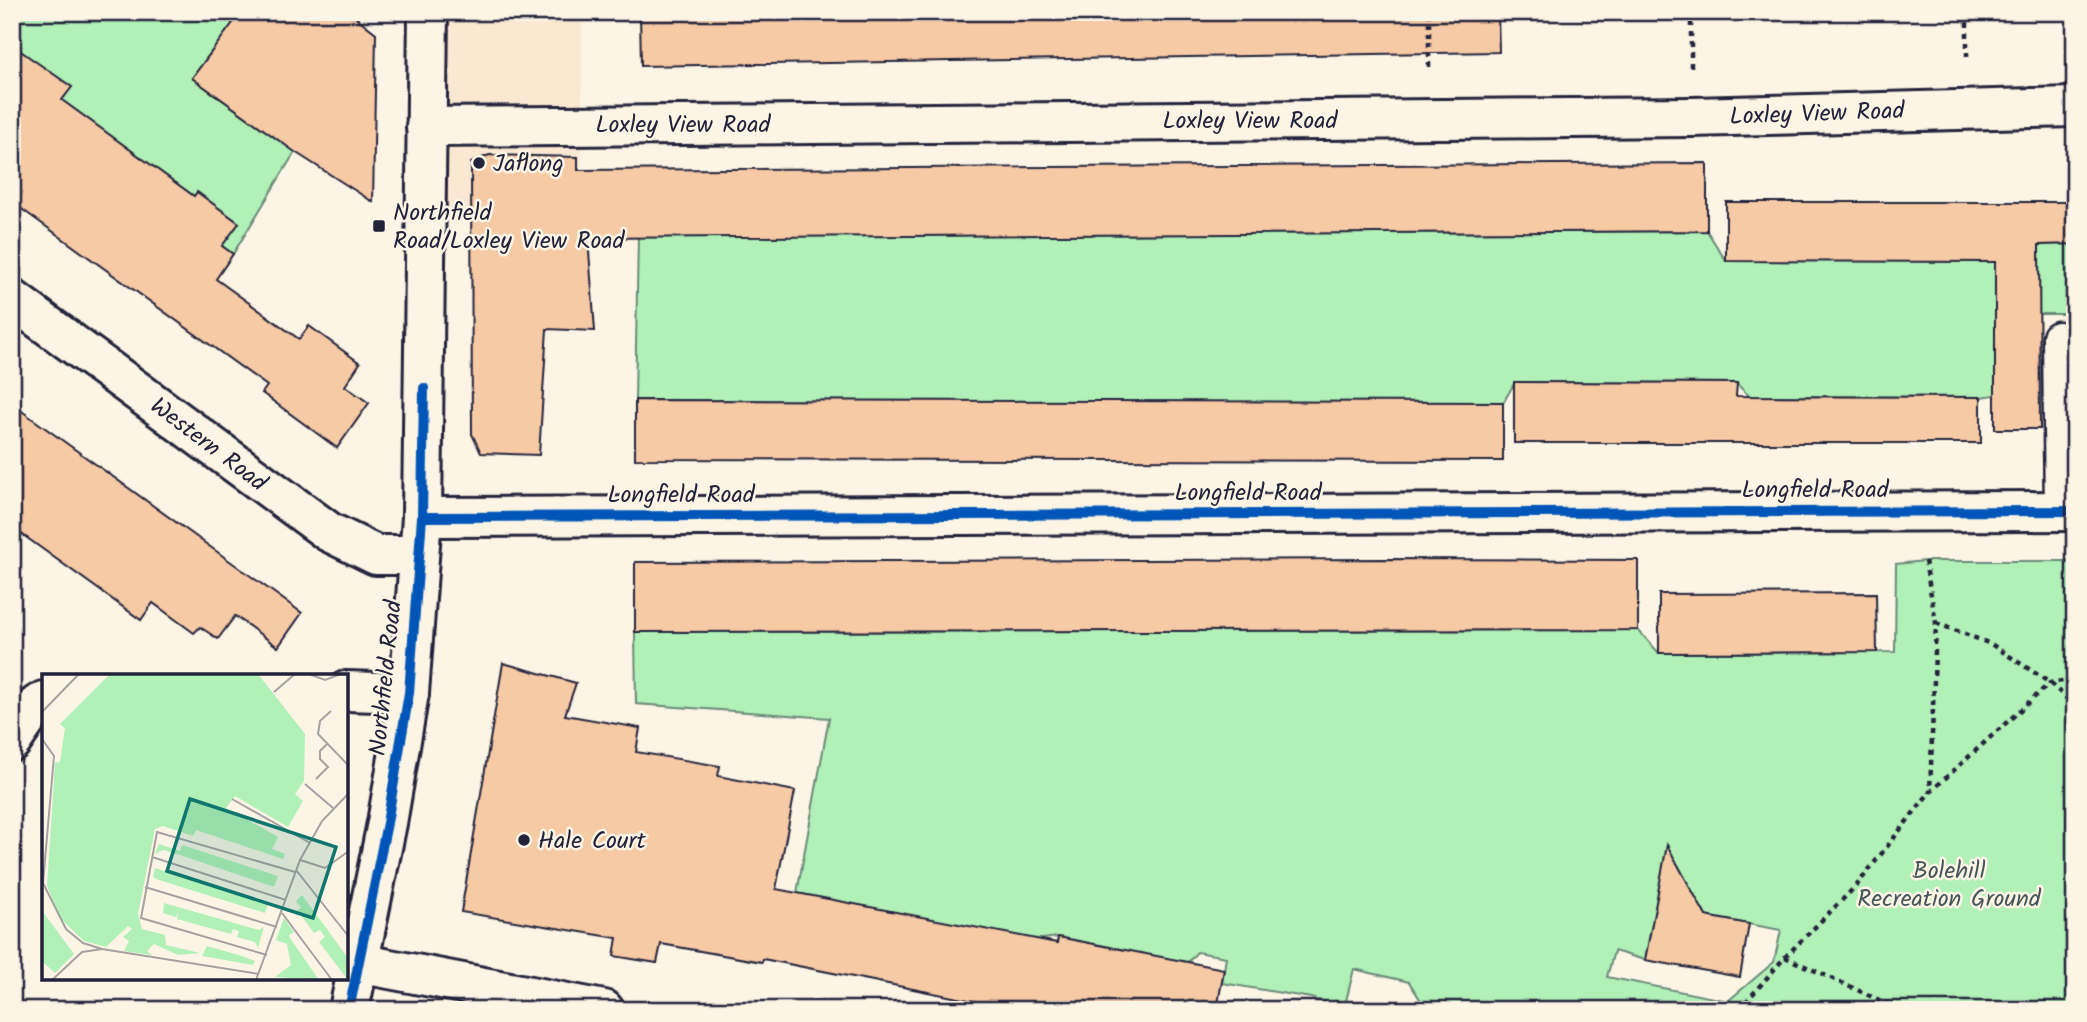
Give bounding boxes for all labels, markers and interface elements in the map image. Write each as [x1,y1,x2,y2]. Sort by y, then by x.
street label: Loxley View Road [1729,92,1906,137]
street label: Loxley View Road [1163,102,1338,141]
street label: Loxley View Road [596,106,771,145]
place label: Jaflong [493,145,564,184]
marker: Jaflong [471,155,487,171]
place label: Northfield Road/Loxley View Road [393,194,626,261]
marker: Northfield Road/Loxley View Road [371,218,387,234]
street label: Western Road [141,388,276,503]
street label: Longfield Road [1741,471,1890,510]
street label: Longfield Road [1174,474,1323,513]
street label: Longfield Road [607,476,756,515]
street label: Northfield Road [359,597,414,758]
inset map [42,674,348,980]
place label: Hale Court [538,822,646,861]
marker: Hale Court [516,832,532,848]
park label: Bolehill Recreation Ground [1857,852,2042,919]

